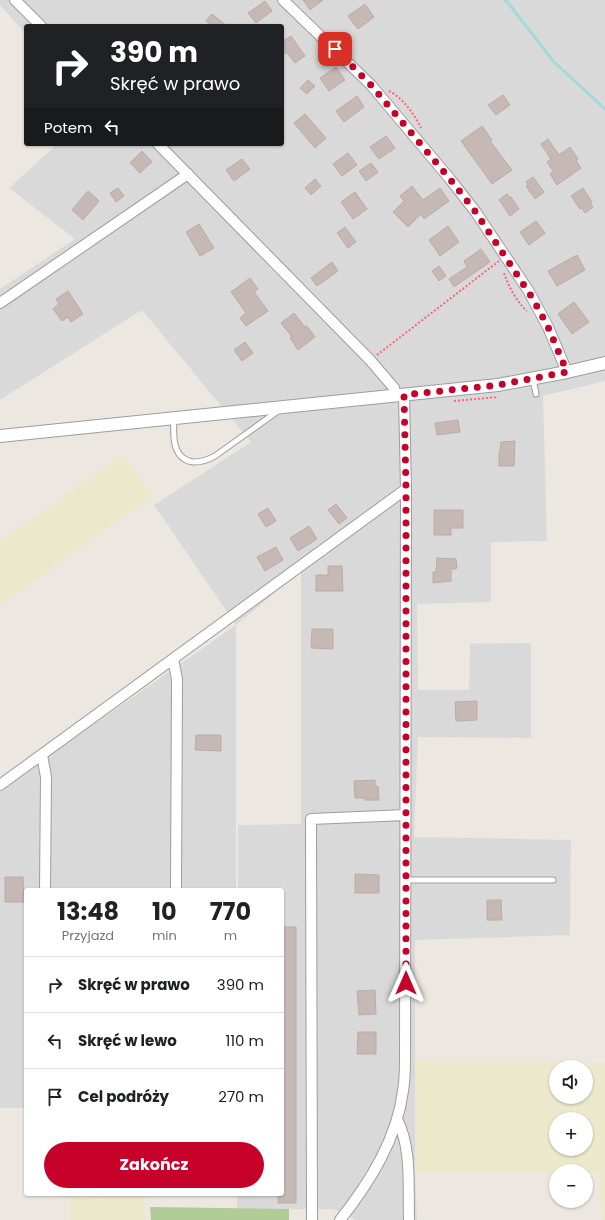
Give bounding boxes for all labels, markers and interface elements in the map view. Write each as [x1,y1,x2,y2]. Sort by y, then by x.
pin [318,32,352,66]
text: 390 m [110,33,198,72]
icon: arrive [324,38,346,60]
icon: right [44,40,96,92]
text: Skręć w prawo [110,71,240,96]
icon: left [101,116,123,138]
text: Potem [44,117,93,138]
text: 13:48 [57,895,119,928]
text: 10 [152,895,177,928]
text: 770 [210,895,251,928]
text: Przyjazd [62,926,114,945]
text: min [152,926,177,945]
text: m [224,926,237,945]
position arrow [385,962,427,1004]
icon: right [44,974,66,996]
text: Skręć w prawo [78,974,190,995]
text: 390 m [217,974,264,995]
icon: left [44,1030,66,1052]
text: Skręć w lewo [78,1030,177,1051]
text: 110 m [226,1030,264,1051]
map controls [549,1060,593,1208]
button: sound [549,1060,593,1104]
icon: arrive [44,1086,66,1108]
text: Cel podróży [78,1086,169,1107]
text: 270 m [218,1086,264,1107]
button: + [549,1112,593,1156]
button: Zakończ [44,1142,264,1188]
button: − [549,1164,593,1208]

